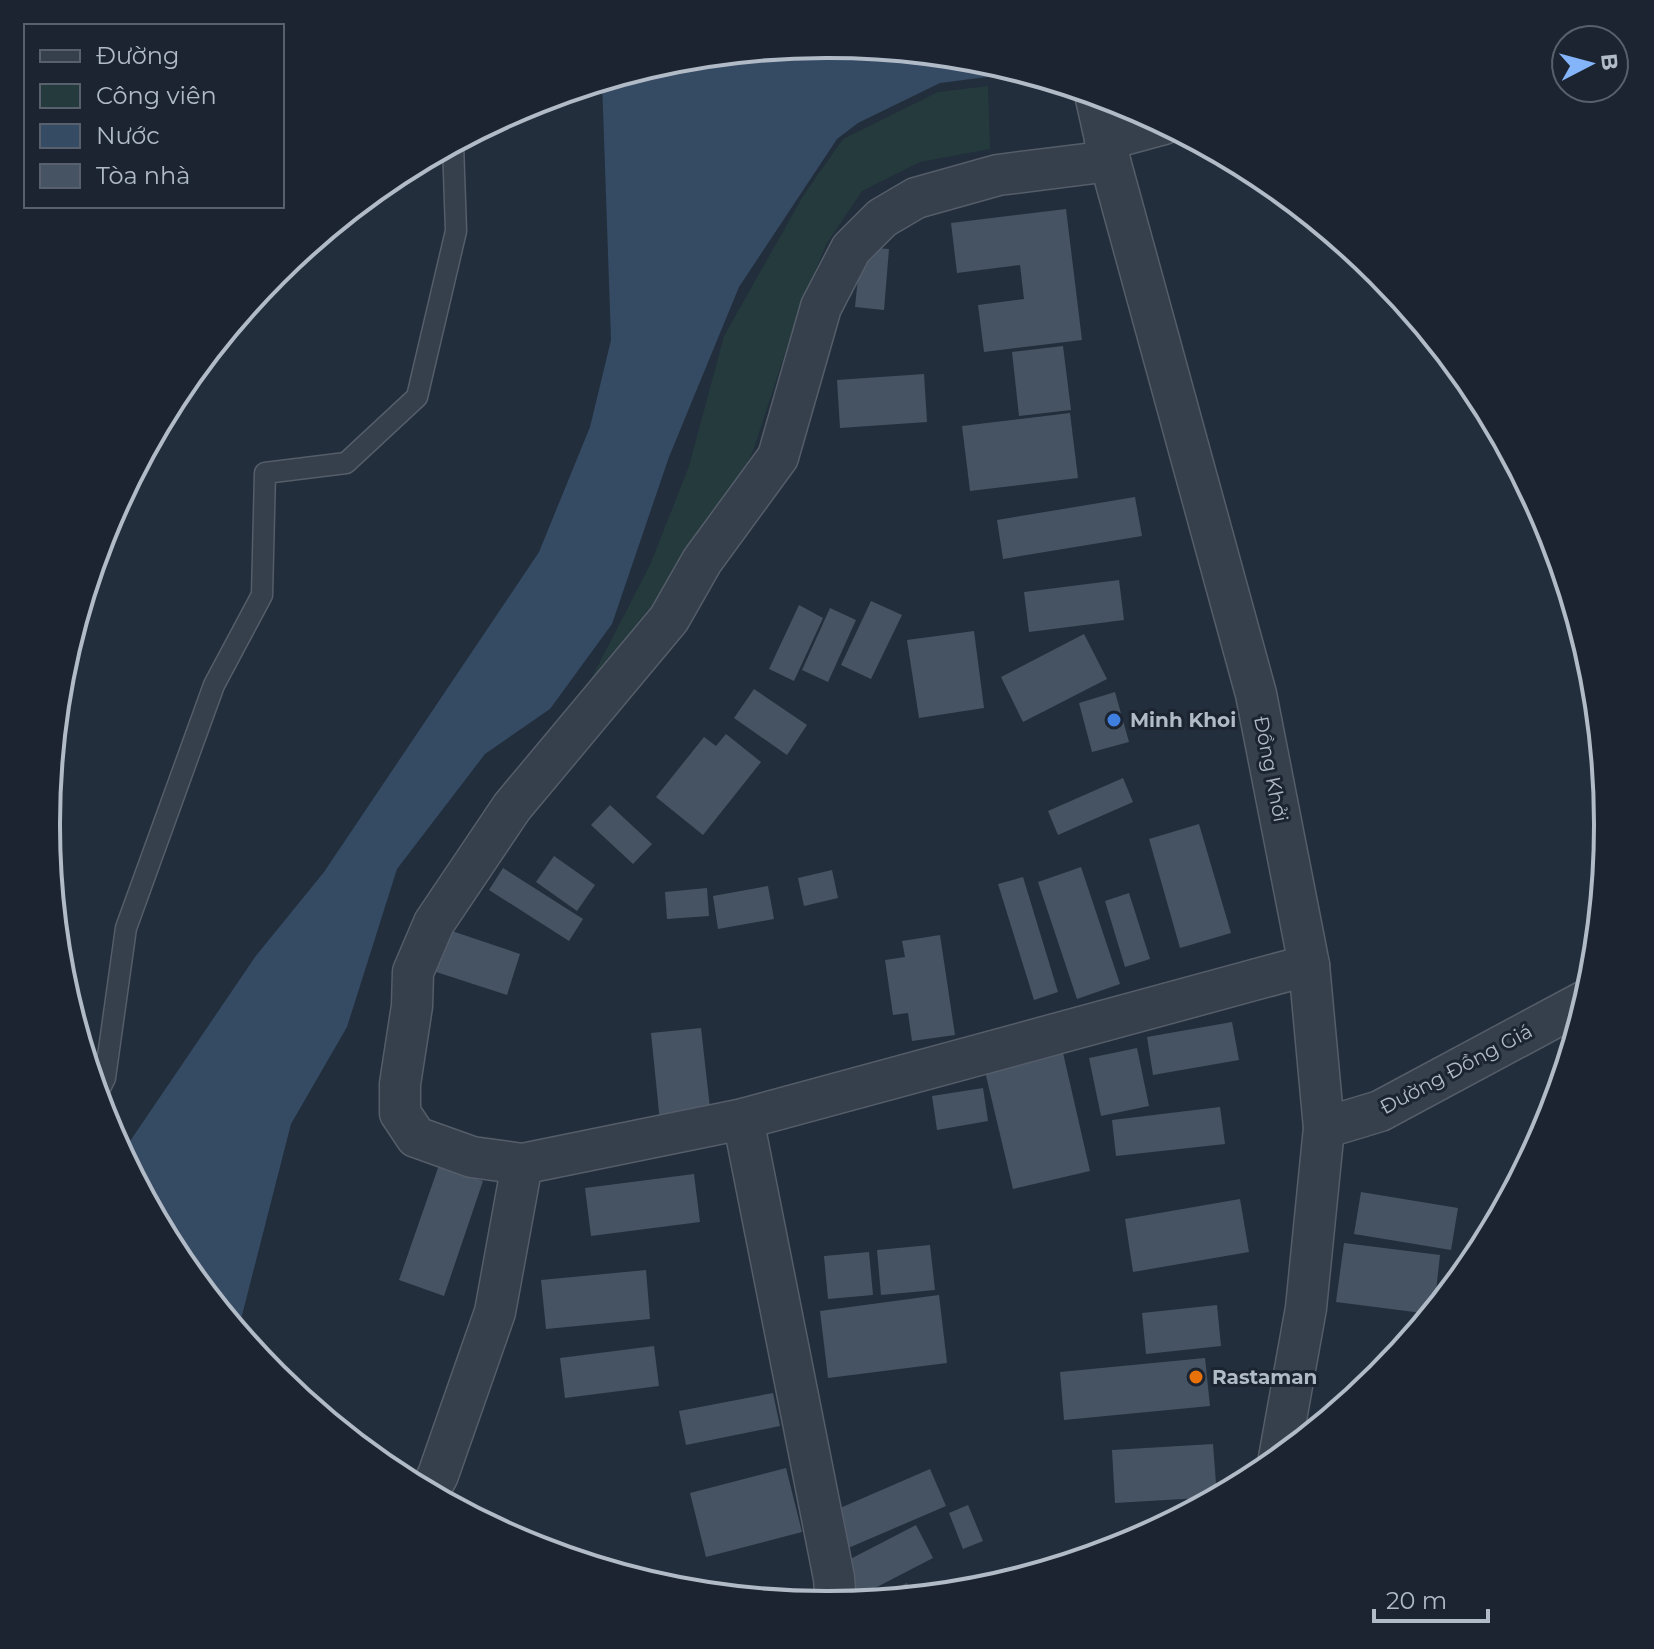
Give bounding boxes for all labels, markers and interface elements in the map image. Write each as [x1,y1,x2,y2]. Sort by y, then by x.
legend [24,24,284,208]
north arrow [1550,24,1630,104]
text: Đường [96,41,179,70]
text: B [1595,52,1624,72]
text: Công viên [96,81,217,110]
text: Nước [96,121,160,150]
text: Tòa nhà [96,161,190,190]
place label: Minh Khoi [1130,708,1236,732]
marker: Minh Khoi [1105,711,1123,729]
street label: Đồng Khởi [1249,714,1293,824]
street label: Đường Đồng Giá [1376,1019,1536,1119]
place label: Rastaman [1212,1365,1317,1389]
marker: Rastaman [1187,1368,1205,1386]
scale bar [1374,1573,1488,1623]
text: 20 m [1386,1586,1447,1615]

